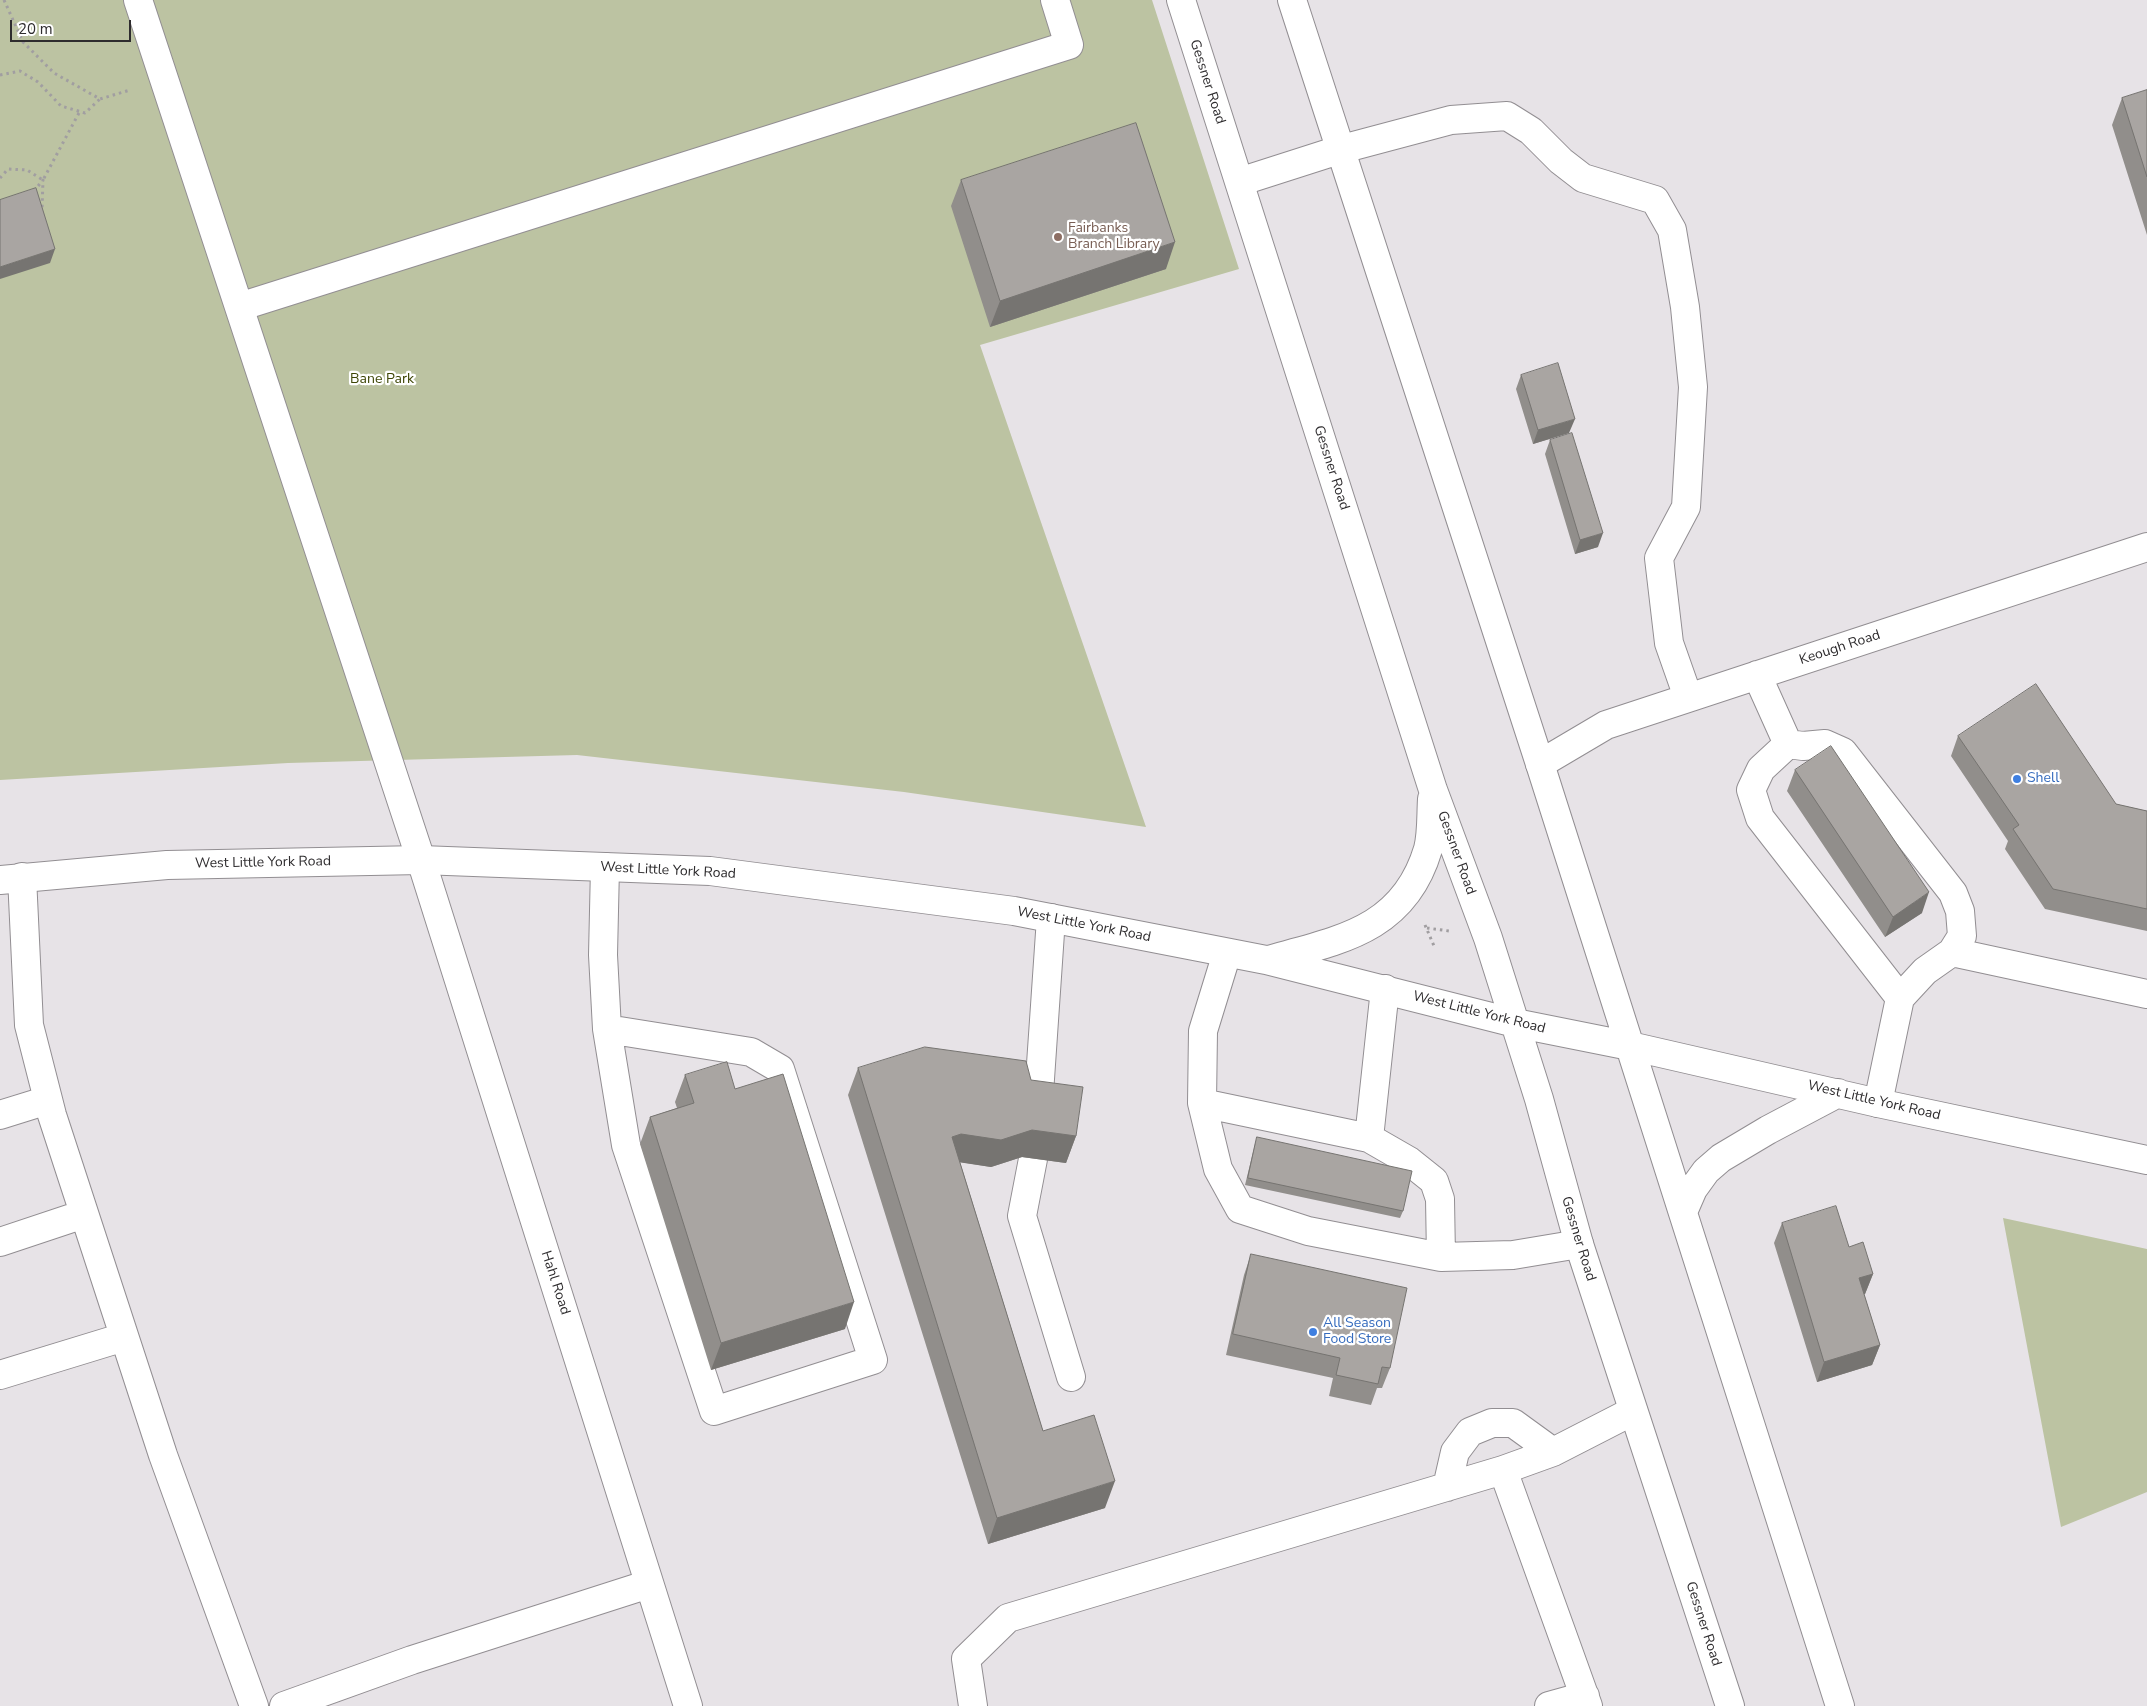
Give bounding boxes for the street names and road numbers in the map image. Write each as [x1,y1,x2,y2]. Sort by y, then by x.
street label: Gessner Road [1185,38,1229,126]
street label: Gessner Road [1309,424,1353,512]
street label: Keough Road [1797,627,1883,669]
street label: Gessner Road [1433,809,1479,897]
street label: West Little York Road [195,853,331,873]
street label: West Little York Road [600,859,736,883]
street label: West Little York Road [1016,904,1152,946]
street label: West Little York Road [1411,988,1547,1038]
street label: West Little York Road [1806,1078,1942,1124]
street label: Gessner Road [1557,1195,1599,1283]
street label: Hahl Road [537,1249,573,1317]
street label: Gessner Road [1681,1580,1725,1668]

